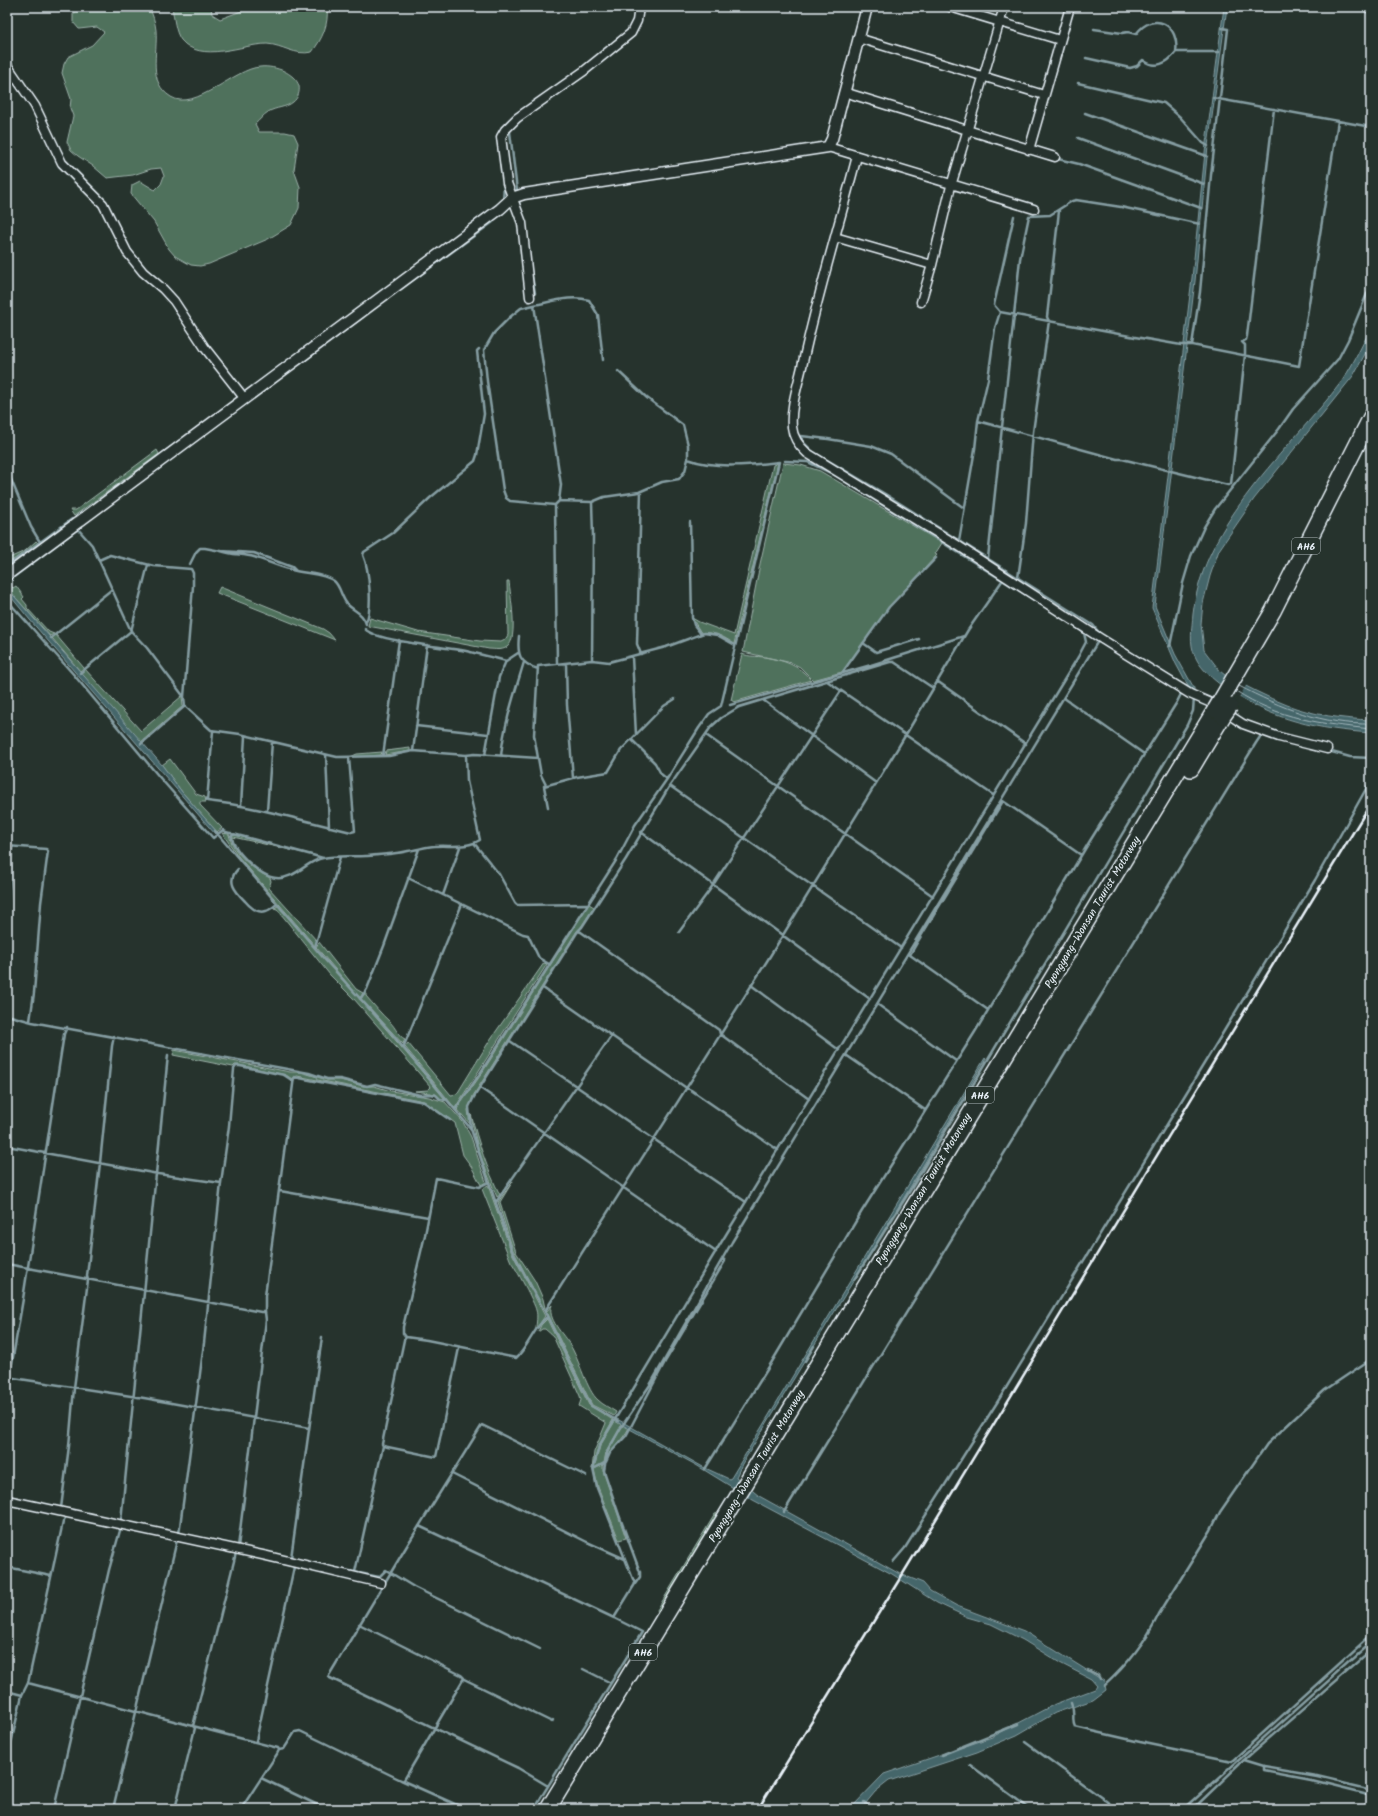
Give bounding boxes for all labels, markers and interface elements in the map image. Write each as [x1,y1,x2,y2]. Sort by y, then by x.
road number: AH6 [1292,538,1320,554]
street label: Pyongyang–Wonsan Tourist Motorway [1040,832,1146,992]
road number: AH6 [966,1087,994,1103]
street label: Pyongyang–Wonsan Tourist Motorway [871,1109,977,1269]
street label: Pyongyang–Wonsan Tourist Motorway [704,1386,810,1546]
road number: AH6 [629,1644,657,1660]

